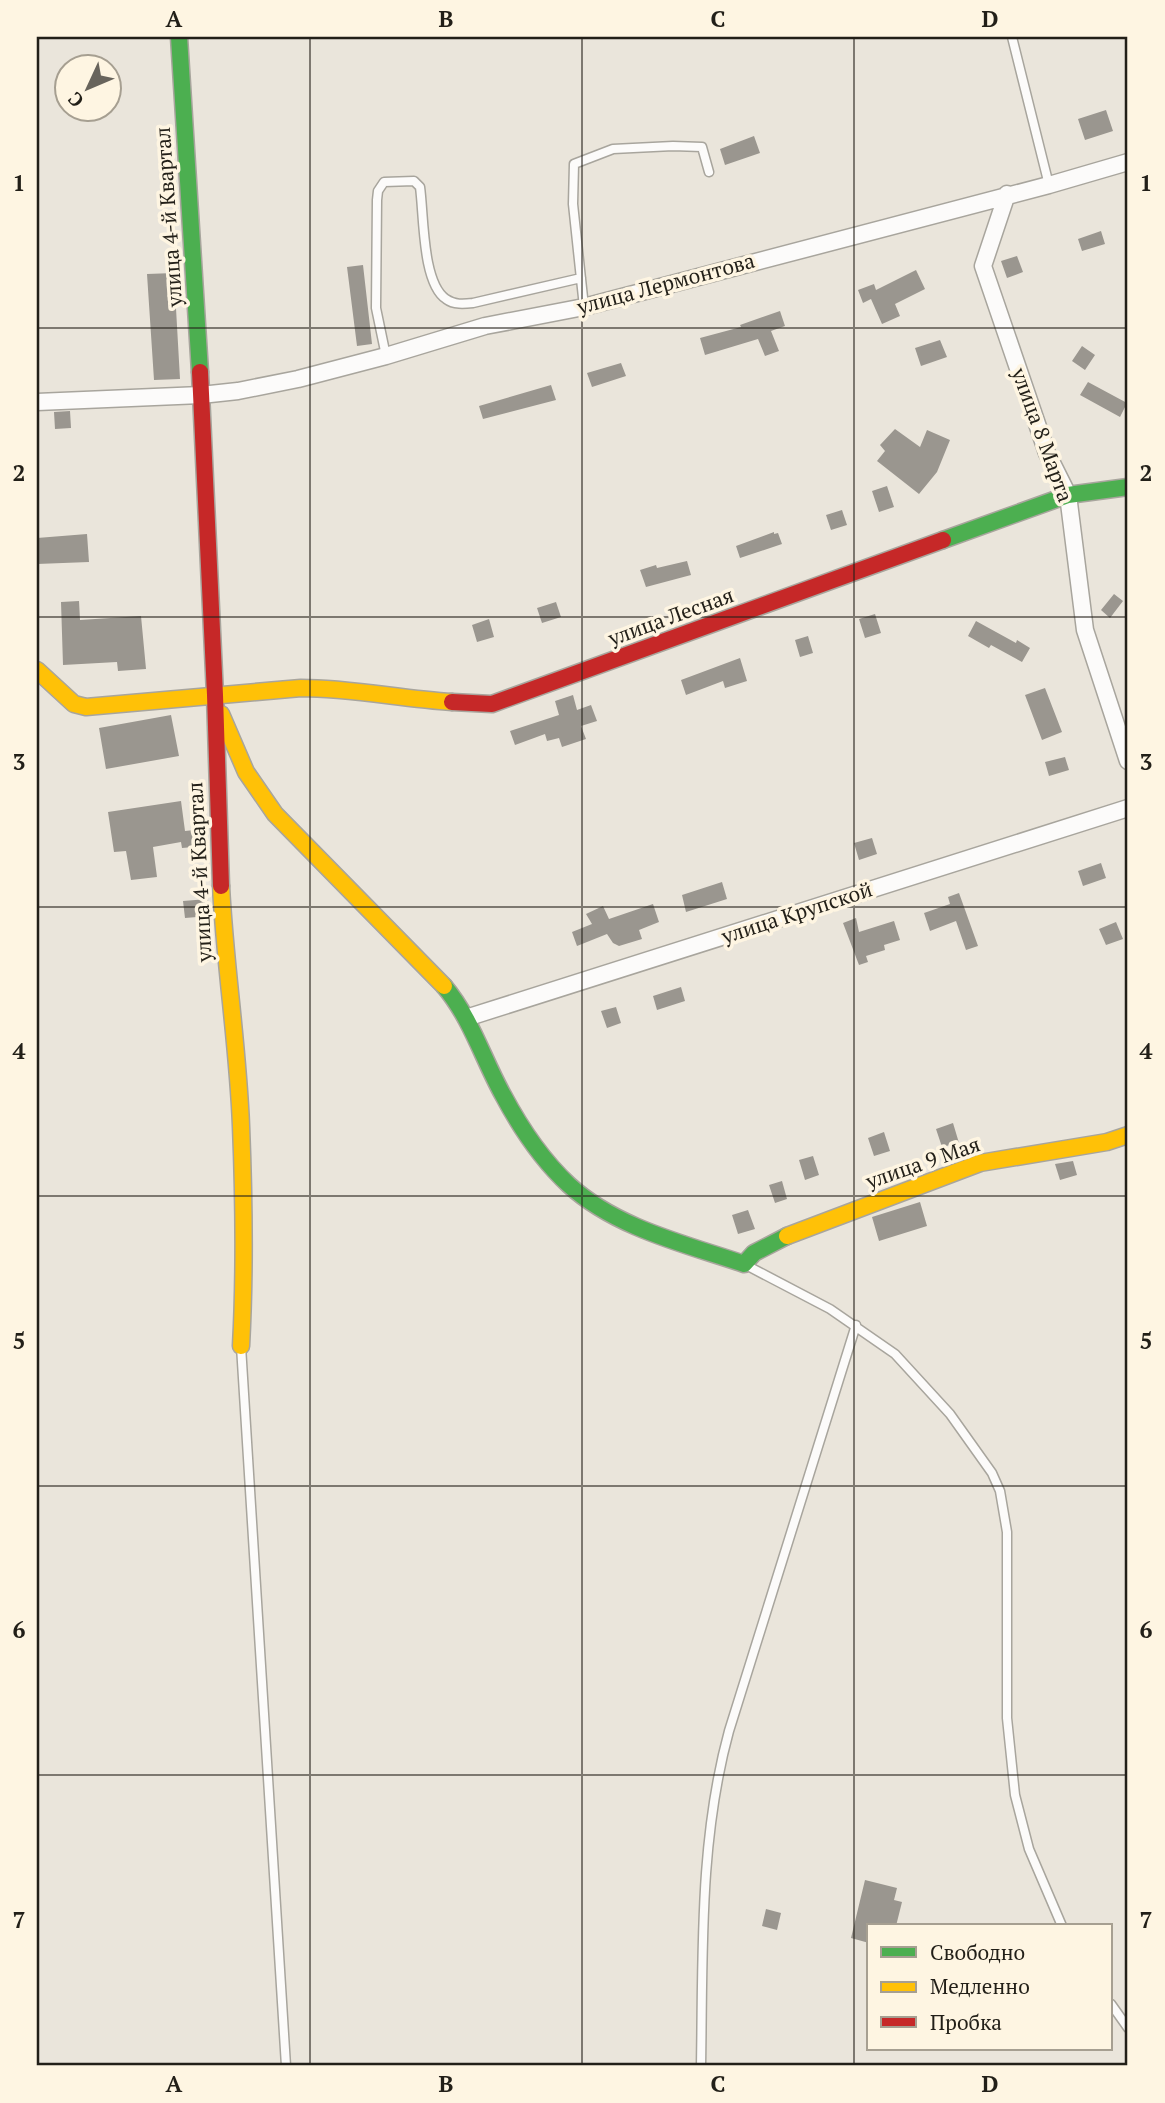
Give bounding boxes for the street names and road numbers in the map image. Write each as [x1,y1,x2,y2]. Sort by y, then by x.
street label: улица 4-й Квартал [148,126,188,309]
street label: улица Лермонтова [573,246,758,320]
street label: улица 8 Марта [1005,363,1080,506]
street label: улица Лесная [603,580,737,652]
street label: улица 4-й Квартал [180,781,218,964]
street label: улица Крупской [717,874,876,950]
street label: улица 9 Мая [861,1129,984,1195]

